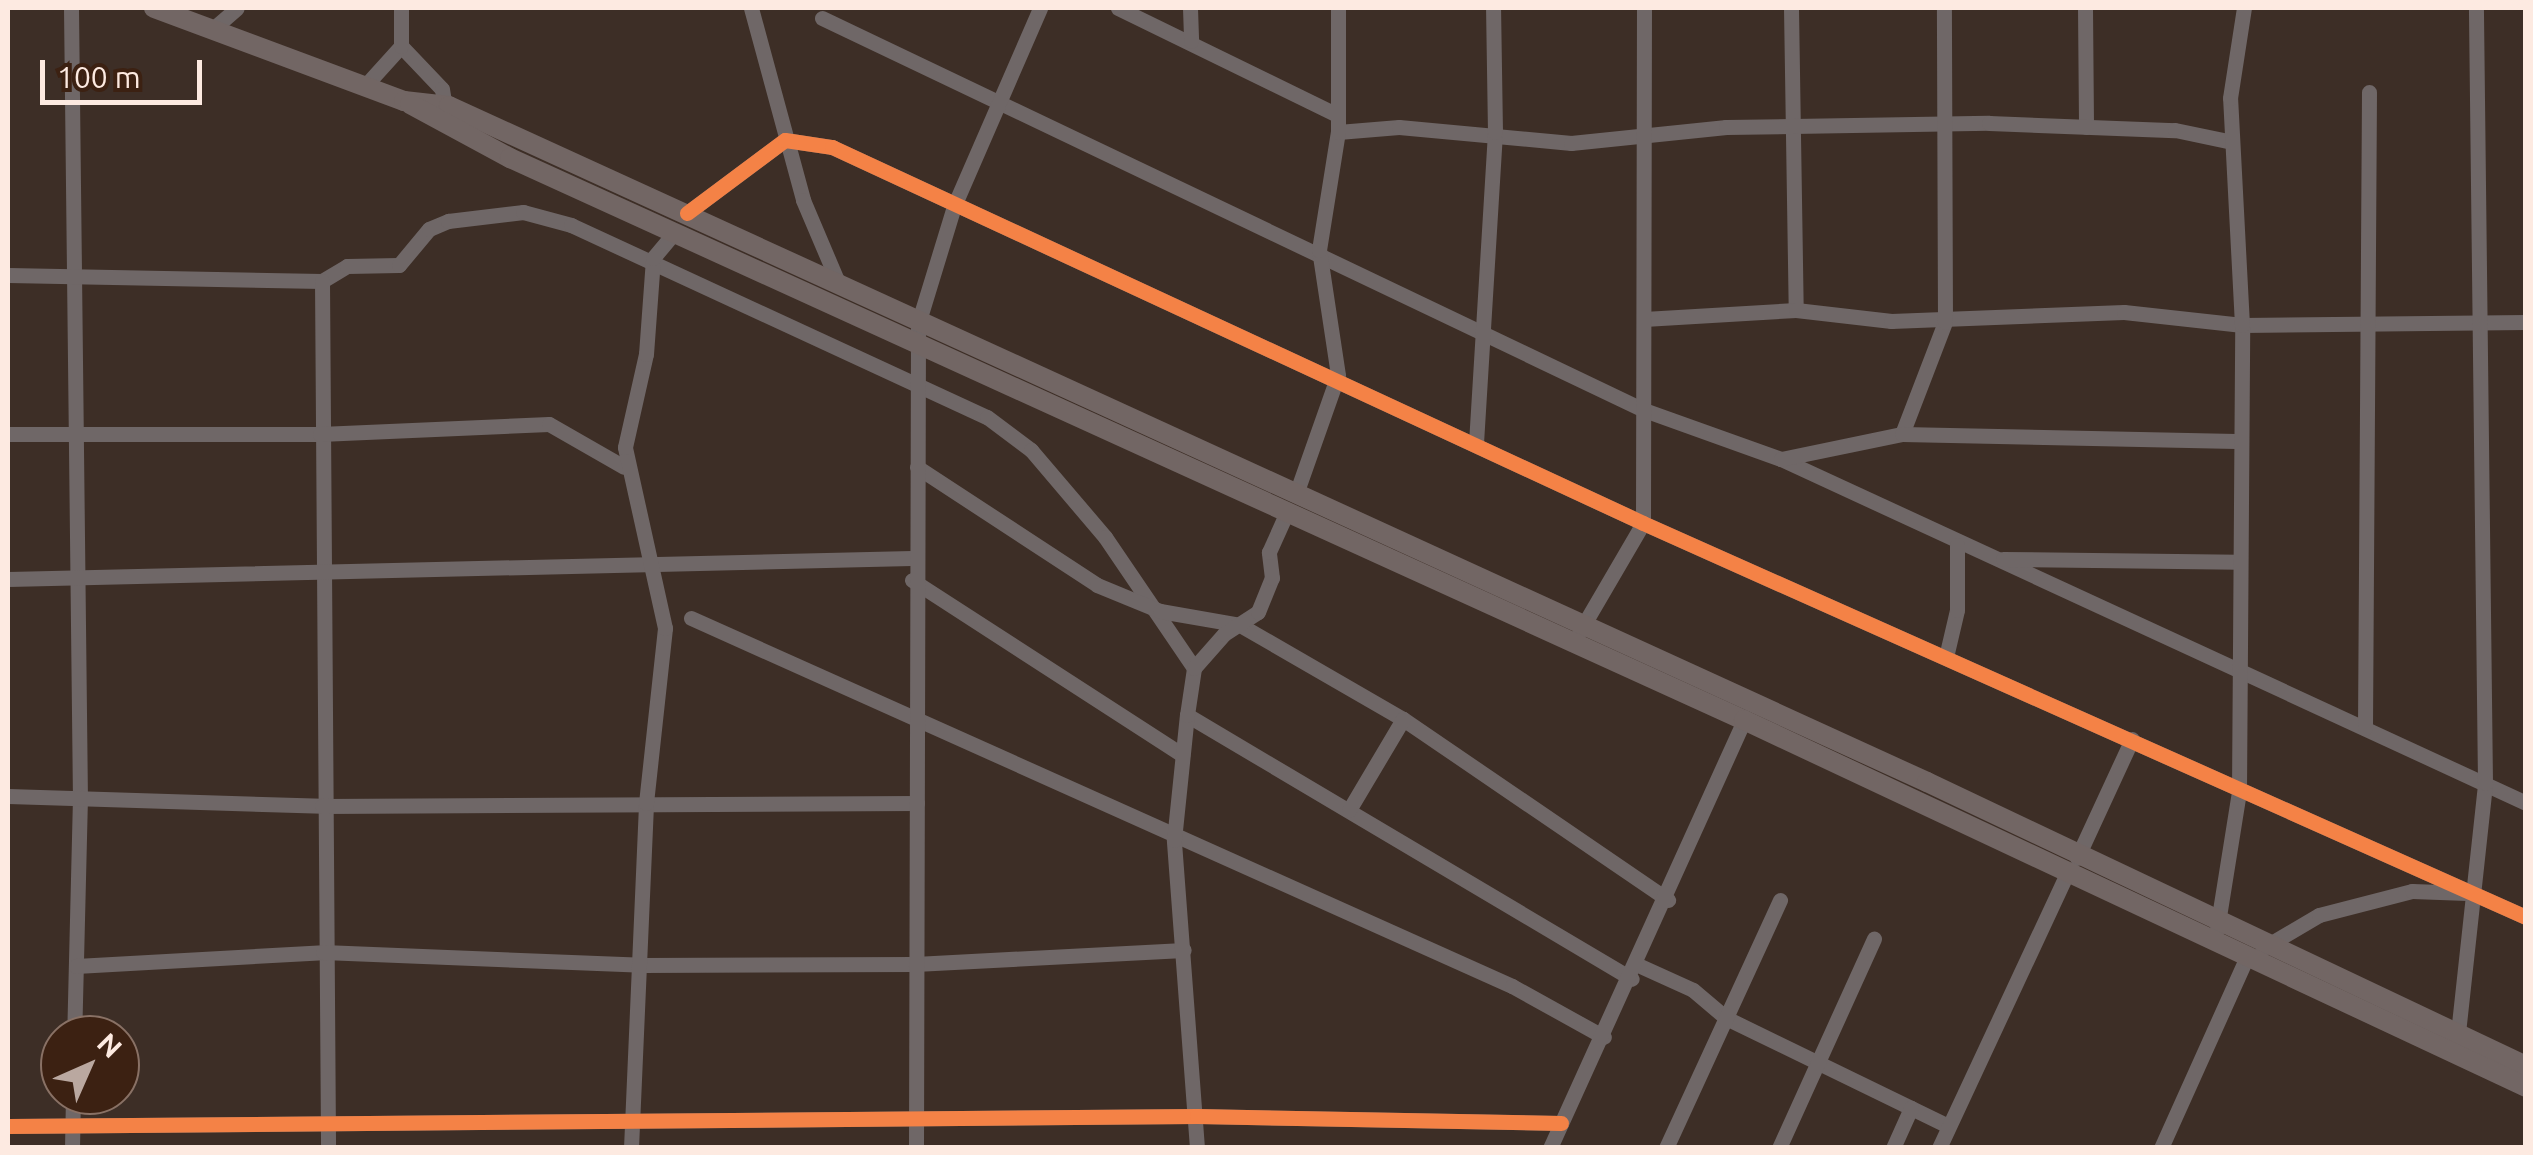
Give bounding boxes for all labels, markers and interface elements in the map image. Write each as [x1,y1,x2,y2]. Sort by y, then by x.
scale bar [45,40,208,102]
text: 100 m [57,60,141,94]
north arrow [40,1015,140,1115]
text: N [92,1026,128,1063]

